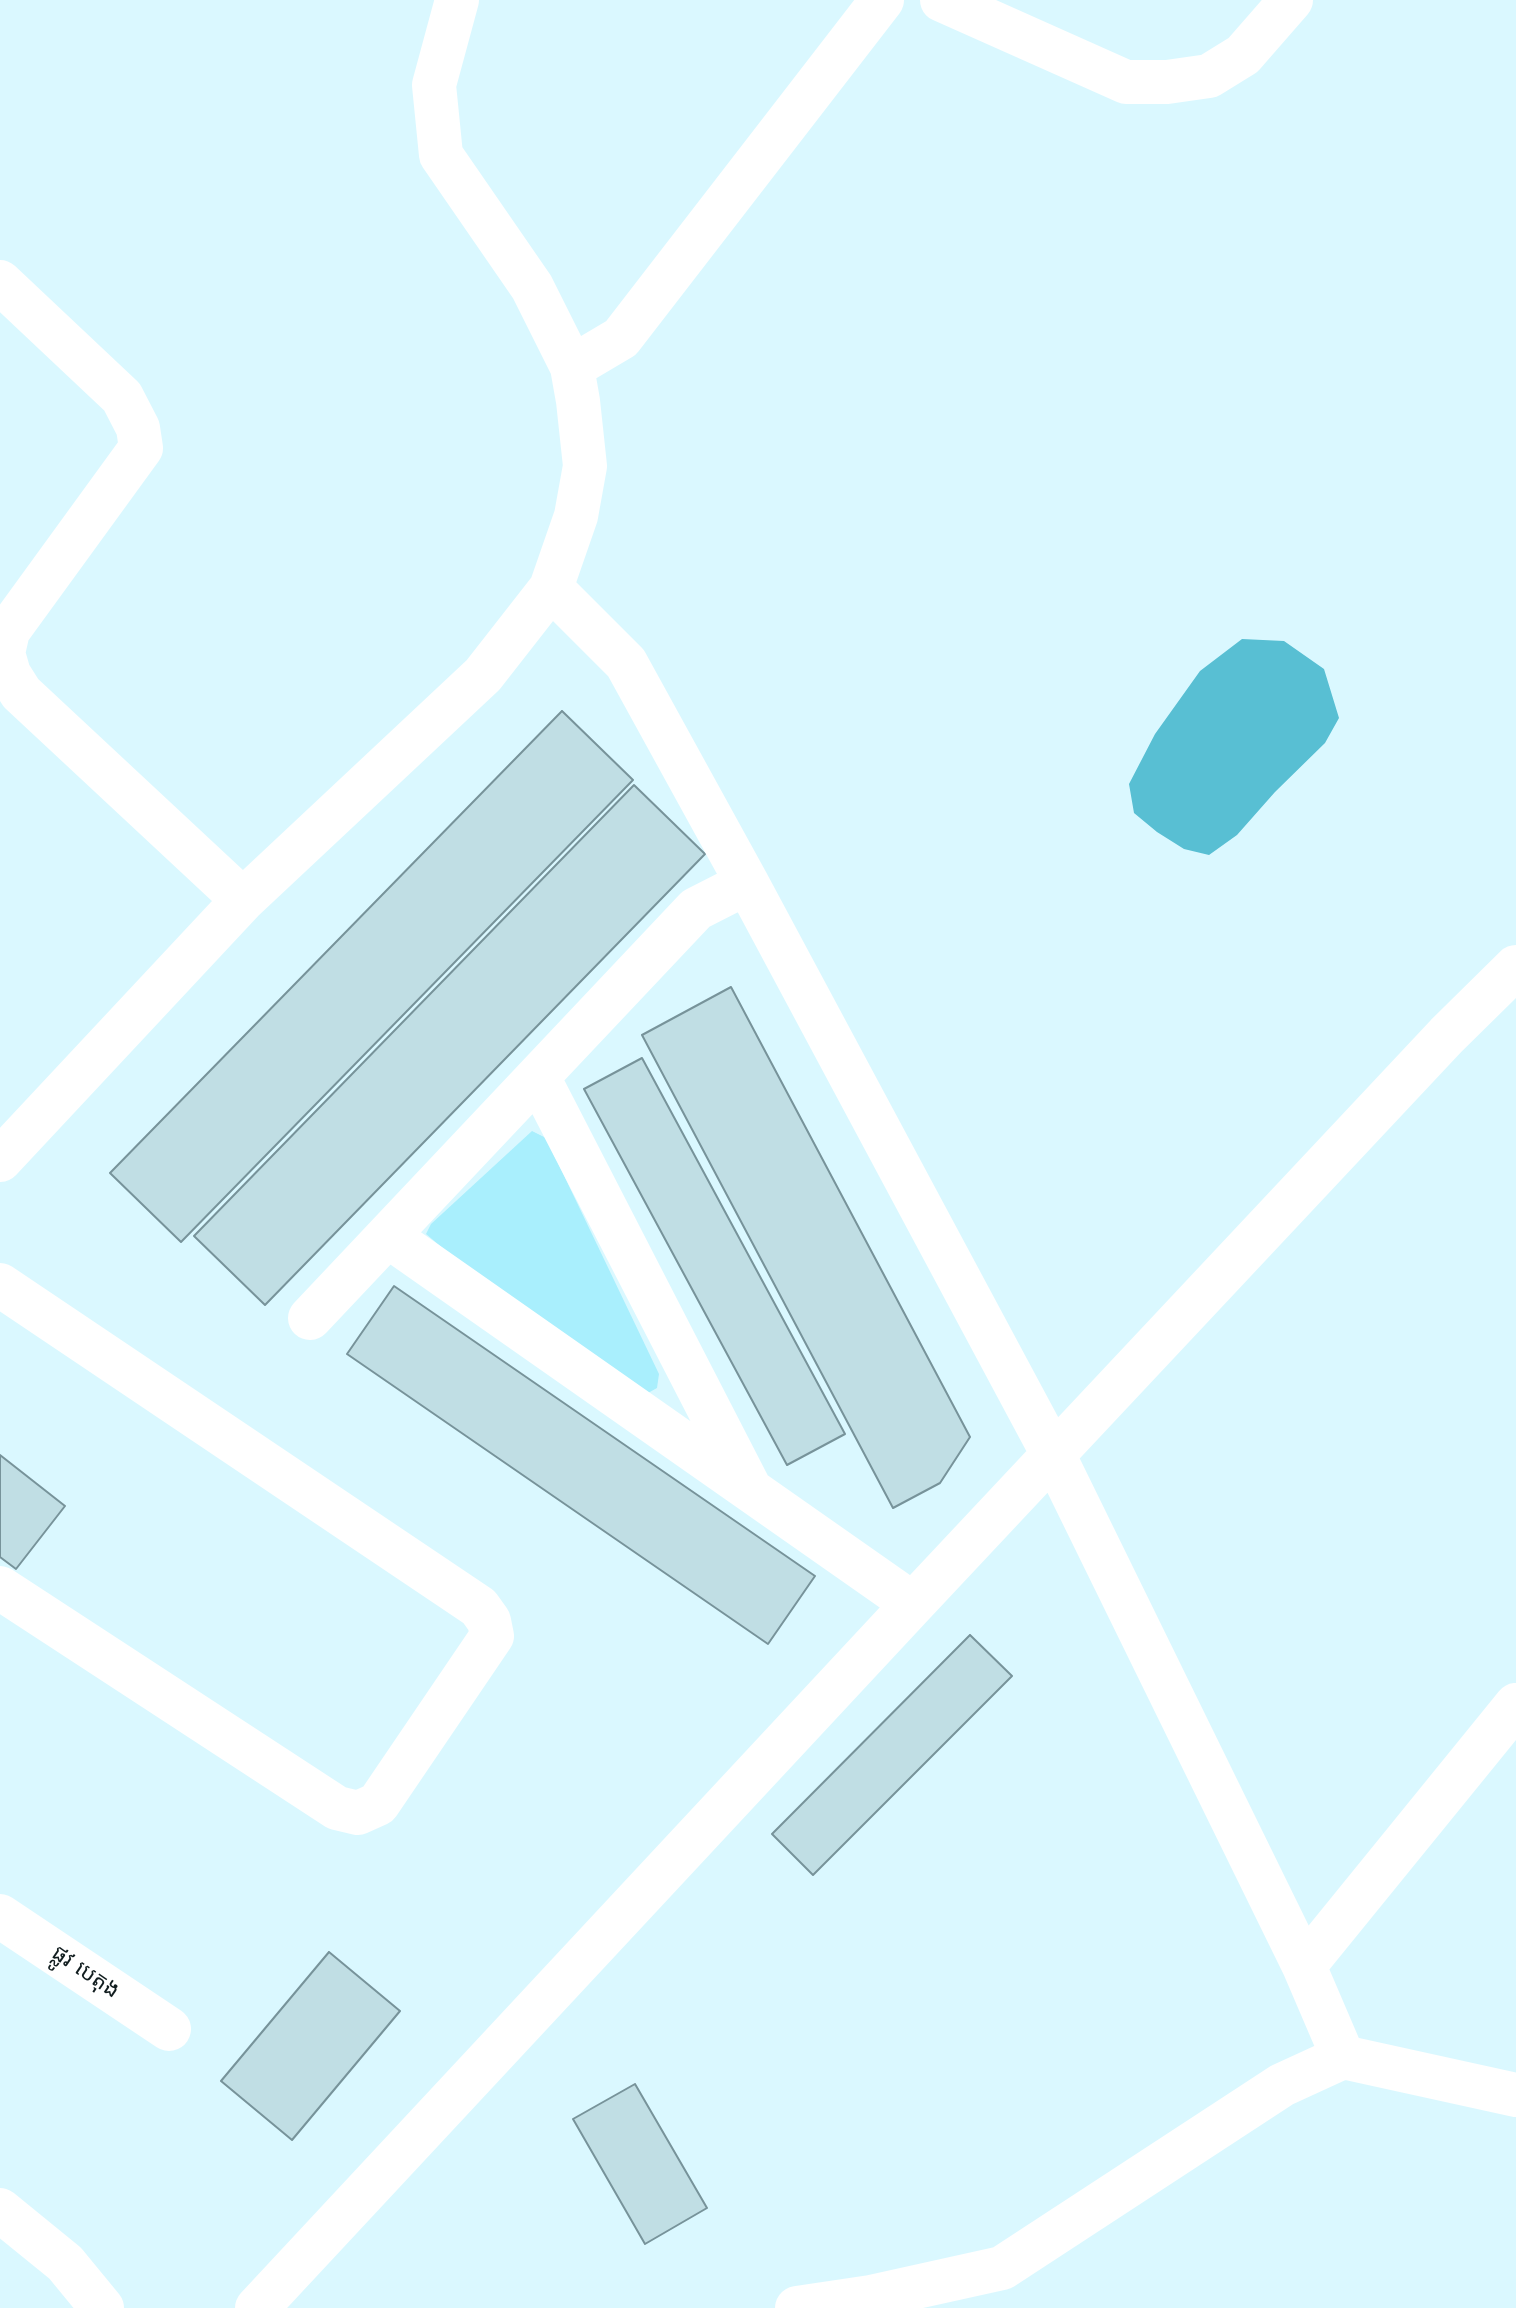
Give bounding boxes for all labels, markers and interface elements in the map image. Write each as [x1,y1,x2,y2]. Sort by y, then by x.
street label: ផ្លូវ បេតុង [46,1941,124,2005]

